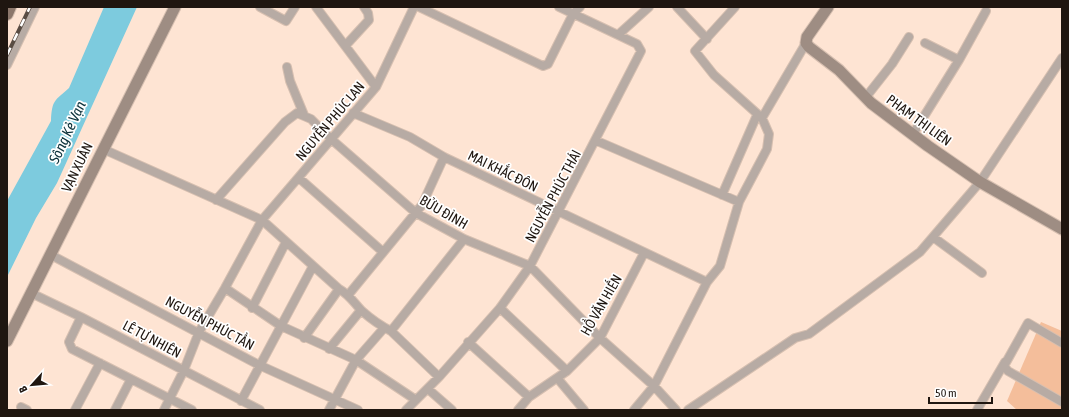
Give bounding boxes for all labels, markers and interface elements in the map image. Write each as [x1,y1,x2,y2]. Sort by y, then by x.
street label: NGUYỄN PHÚC LAN [291,77,368,164]
street label: PHẠM THỊ LIÊN [883,91,955,149]
water label: Sông Kẻ Vạn [45,98,89,167]
street label: VẠN XUÂN [58,140,96,194]
street label: MAI KHẮC ĐÔN [465,145,542,195]
street label: NGUYỄN PHÚC THÁI [520,146,584,245]
street label: BỬU ĐÌNH [417,191,471,232]
street label: HỒ VĂN HIẾN [575,271,625,338]
street label: NGUYỄN PHÚC TẦN [163,291,258,353]
street label: LÊ TỰ NHIÊN [120,317,184,361]
north arrow [12,365,52,405]
scale bar [929,379,992,405]
text: B [16,384,30,395]
text: 50 m [935,386,957,400]

